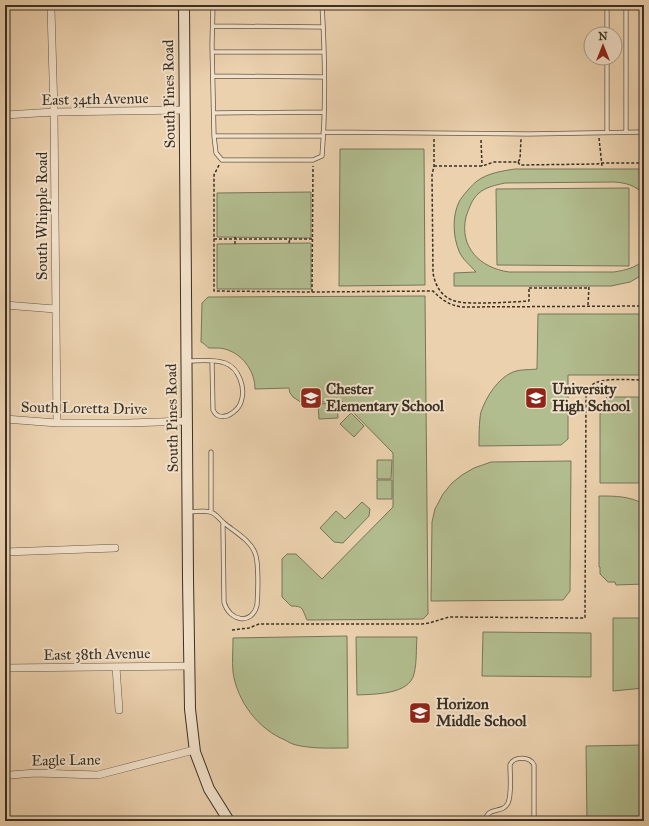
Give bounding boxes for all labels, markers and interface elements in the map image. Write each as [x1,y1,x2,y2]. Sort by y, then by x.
north arrow [583,26,623,66]
text: N [598,30,608,43]
street label: South Pines Road [159,39,179,149]
street label: East 34th Avenue [41,89,149,109]
street label: South Whipple Road [33,151,51,280]
street label: South Pines Road [162,363,182,473]
place label: Chester Elementary School [326,380,445,416]
place label: University High School [552,380,631,416]
school or university icon: Chester Elementary School [298,385,324,411]
school or university icon: University High School [523,385,549,411]
street label: South Loretta Drive [21,398,147,418]
street label: East 38th Avenue [43,644,151,664]
place label: Horizon Middle School [436,695,528,730]
school or university icon: Horizon Middle School [407,700,433,726]
street label: Eagle Lane [31,750,101,770]

